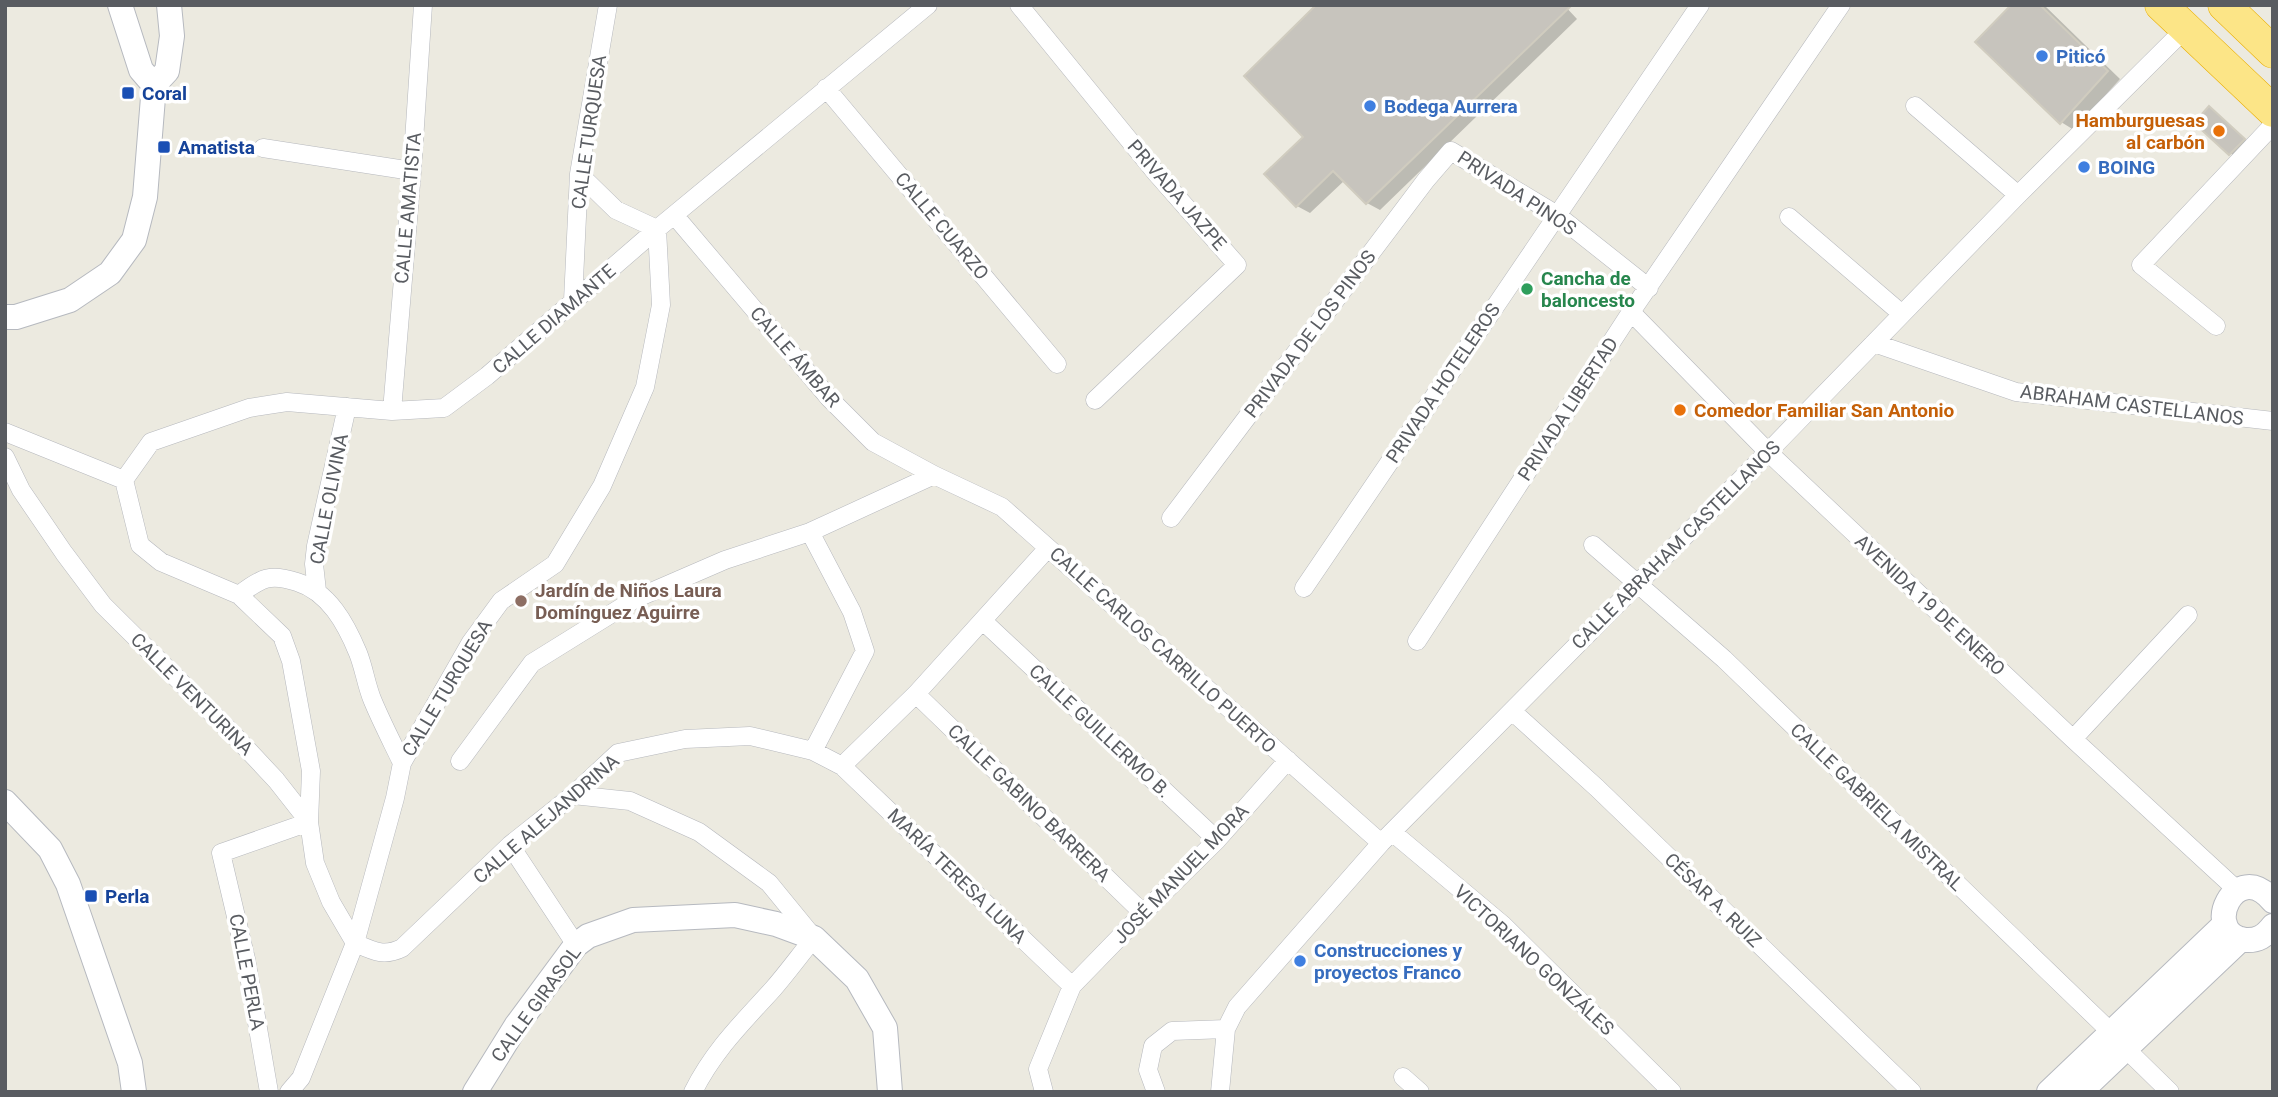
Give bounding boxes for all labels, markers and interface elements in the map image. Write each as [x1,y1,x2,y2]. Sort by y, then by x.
place label: Piticó [2056,45,2106,68]
marker: Piticó [2034,48,2050,64]
street label: CALLE TURQUESA [567,53,611,211]
place label: Coral [142,82,187,105]
marker: Coral [120,85,136,101]
place label: Bodega Aurrera [1384,95,1518,118]
marker: Bodega Aurrera [1362,98,1378,114]
place label: Hamburguesas al carbón [2075,109,2205,154]
marker: Hamburguesas al carbón [2211,123,2227,139]
street label: CALLE AMATISTA [390,131,426,285]
street label: PRIVADA JAZPE [1123,135,1231,255]
place label: Amatista [178,136,255,159]
marker: Amatista [156,139,172,155]
street label: PRIVADA PINOS [1453,146,1581,240]
place label: BOING [2098,156,2155,179]
marker: BOING [2076,159,2092,175]
street label: CALLE CUARZO [890,167,994,285]
street label: PRIVADA DE LOS PINOS [1239,246,1381,422]
street label: CALLE DIAMANTE [488,259,620,379]
place label: Cancha de baloncesto [1541,267,1635,312]
marker: Cancha de baloncesto [1519,281,1535,297]
street label: PRIVADA HOTELEROS [1381,299,1505,467]
street label: CALLE ÁMBAR [745,302,845,412]
street label: PRIVADA LIBERTAD [1513,333,1623,485]
street label: ABRAHAM CASTELLANOS [2019,380,2245,430]
place label: Comedor Familiar San Antonio [1694,399,1955,422]
marker: Comedor Familiar San Antonio [1672,402,1688,418]
street label: CALLE OLIVINA [305,431,353,566]
street label: CALLE ABRAHAM CASTELLANOS [1567,436,1785,654]
street label: AVENIDA 19 DE ENERO [1850,530,2010,680]
street label: CALLE CARLOS CARRILLO PUERTO [1045,542,1281,758]
place label: Jardín de Niños Laura Domínguez Aguirre [535,579,722,624]
marker: Jardín de Niños Laura Domínguez Aguirre [513,593,529,609]
street label: CALLE TURQUESA [397,615,497,761]
street label: CALLE VENTURINA [126,628,258,760]
street label: CALLE GUILLERMO B. [1024,659,1176,803]
street label: CALLE GABRIELA MISTRAL [1786,718,1968,896]
street label: CALLE GABINO BARRERA [943,719,1115,887]
street label: CALLE ALEJANDRINA [468,749,624,889]
street label: JOSÉ MANUEL MORA [1109,799,1254,948]
street label: MARÍA TERESA LUNA [883,804,1032,949]
street label: CÉSAR A. RUIZ [1660,848,1766,952]
street label: VICTORIANO GONZÁLES [1449,880,1619,1040]
place label: Perla [105,885,150,908]
marker: Perla [83,888,99,904]
street label: CALLE PERLA [224,912,270,1033]
place label: Construcciones y proyectos Franco [1314,939,1463,984]
street label: CALLE GIRASOL [486,942,586,1066]
marker: Construcciones y proyectos Franco [1292,953,1308,969]

